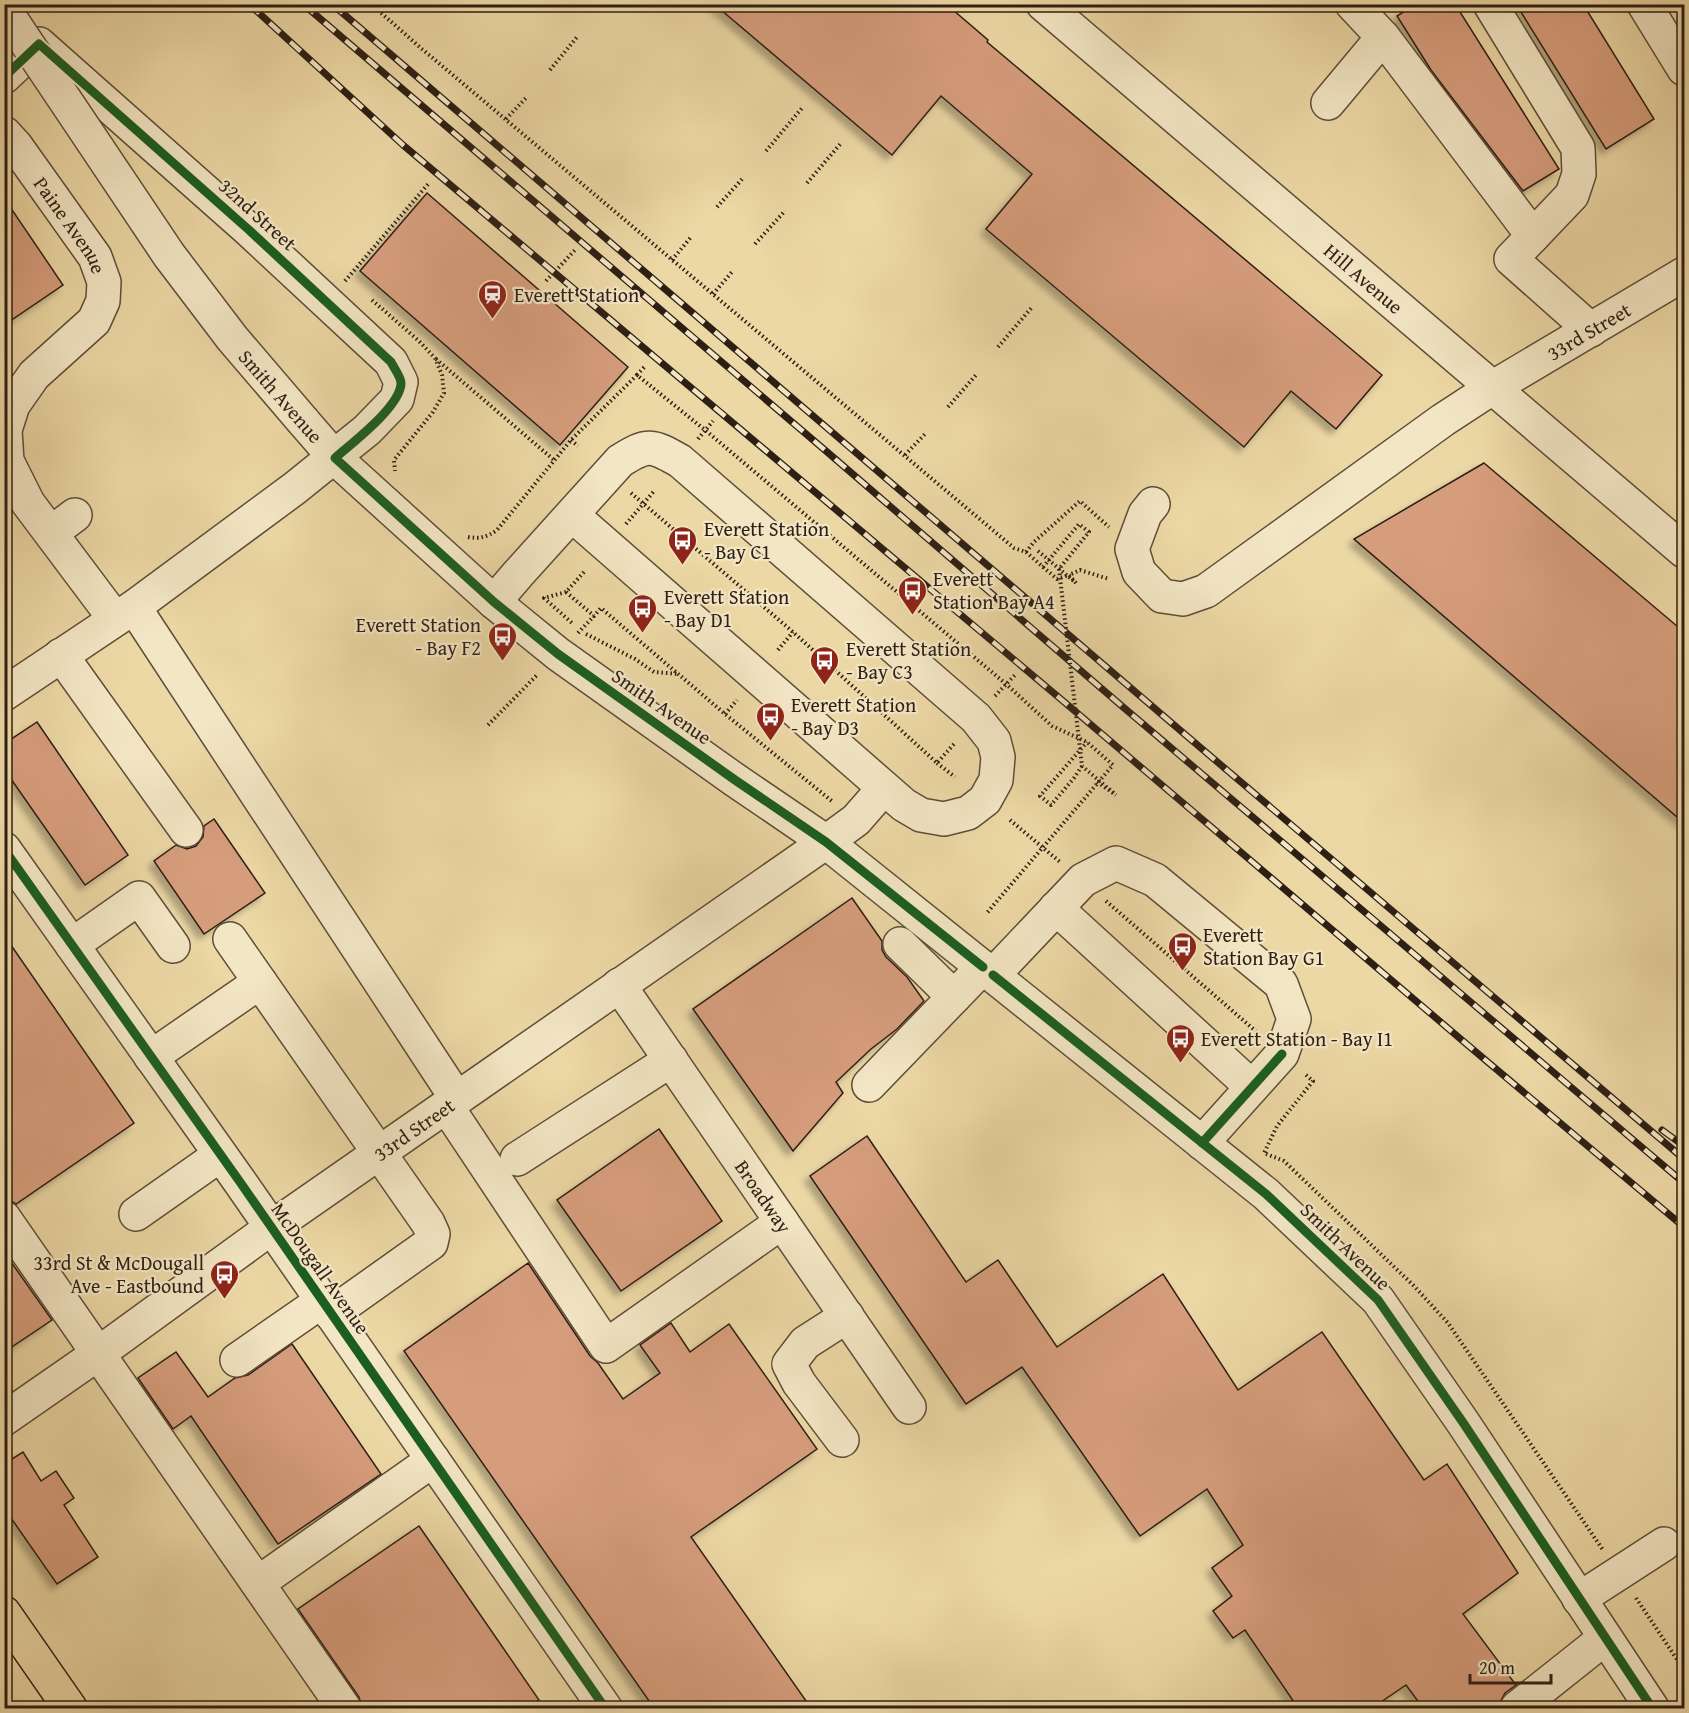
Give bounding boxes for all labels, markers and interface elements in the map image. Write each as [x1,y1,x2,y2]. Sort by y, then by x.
street label: Paine Avenue [27,170,114,277]
street label: 32nd Street [213,171,303,257]
street label: Hill Avenue [1318,236,1410,320]
station icon: Everett Station [477,278,509,320]
place label: Everett Station [514,280,639,309]
street label: 33rd Street [1541,294,1636,367]
street label: Smith Avenue [232,343,330,449]
place label: Everett Station - Bay C1 [704,514,829,566]
bus stop icon: Everett Station - Bay C1 [667,524,699,566]
place label: Everett Station Bay A4 [933,564,1055,616]
bus stop icon: Everett Station Bay A4 [896,574,928,616]
place label: Everett Station - Bay D1 [664,582,789,634]
bus stop icon: Everett Station - Bay D1 [627,592,659,634]
place label: Everett Station - Bay F2 [356,610,481,662]
bus stop icon: Everett Station - Bay F2 [486,620,518,662]
place label: Everett Station - Bay C3 [846,634,971,686]
bus stop icon: Everett Station - Bay C3 [809,644,841,686]
street label: Smith Avenue [606,661,718,751]
place label: Everett Station - Bay D3 [791,690,916,742]
bus stop icon: Everett Station - Bay D3 [754,700,786,742]
place label: Everett Station Bay G1 [1203,920,1324,972]
bus stop icon: Everett Station Bay G1 [1166,930,1198,972]
bus stop icon: Everett Station - Bay I1 [1164,1022,1196,1064]
place label: Everett Station - Bay I1 [1201,1024,1393,1053]
street label: 33rd Street [367,1090,460,1167]
street label: Broadway [729,1154,799,1238]
street label: Smith Avenue [1294,1195,1398,1297]
street label: McDougall Avenue [265,1196,377,1340]
place label: 33rd St & McDougall Ave - Eastbound [33,1248,204,1300]
bus stop icon: 33rd St & McDougall Ave - Eastbound [209,1258,241,1300]
scale bar [1470,1647,1551,1685]
text: 20 m [1479,1654,1515,1681]

